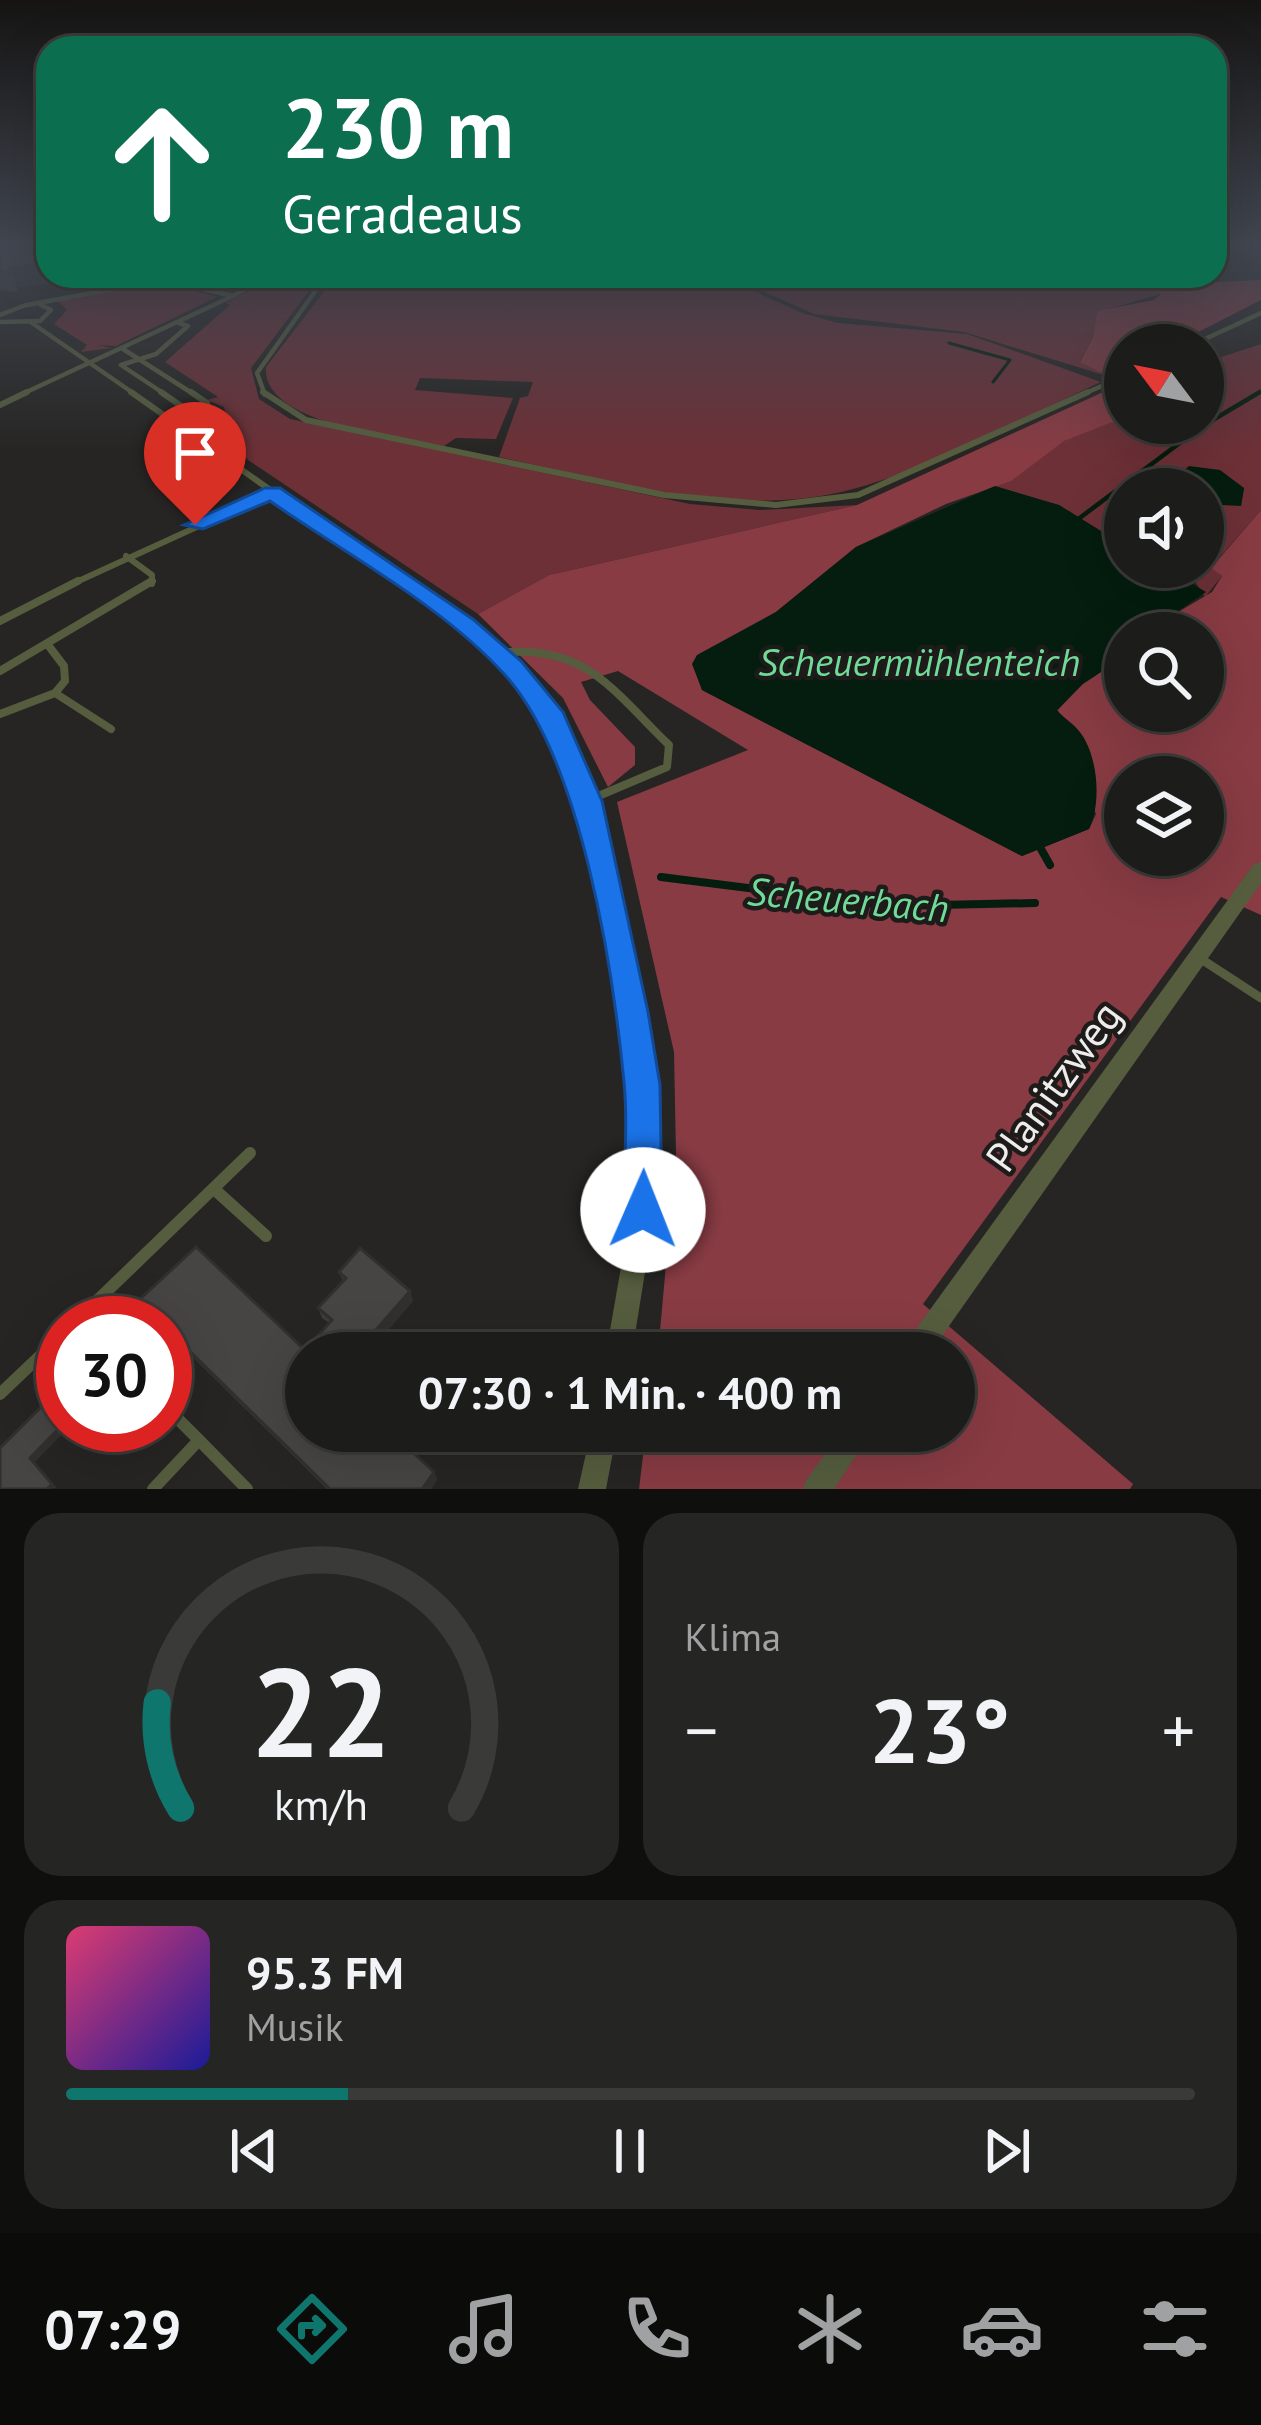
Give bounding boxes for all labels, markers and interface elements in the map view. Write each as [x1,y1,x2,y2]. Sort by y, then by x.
text: 230 m [282,72,514,181]
icon: ahead [84,84,240,240]
text: Geradeaus [282,178,523,248]
north arrow [1104,324,1224,444]
map controls [1104,324,1224,876]
pin [144,402,246,525]
icon: arrive [162,420,228,486]
button: sound [1104,468,1224,588]
button: search [1104,612,1224,732]
water label: Scheuermühlenteich [758,636,1080,687]
button: layers [1104,756,1224,876]
water label: Scheuerbach [745,865,951,933]
street label: Planitzweg [973,990,1133,1182]
position arrow [580,1147,706,1273]
speed limit sign: 30 [36,1296,192,1452]
text: 07:30 · 1 Min. · 400 m [418,1363,842,1421]
text: Klima [685,1611,781,1662]
text: 22 [250,1630,392,1791]
text: 23° [869,1671,1010,1788]
text: − [685,1687,718,1772]
text: + [1162,1687,1195,1772]
text: km/h [274,1775,368,1831]
text: 95.3 FM [246,1943,404,2001]
text: Musik [246,2001,343,2052]
icon: previous [221,2118,287,2184]
icon: pause [597,2118,663,2184]
icon: next [974,2118,1040,2184]
icon: directions [270,2287,354,2371]
icon: music [442,2287,526,2371]
icon: phone [615,2287,699,2371]
icon: climate [788,2287,872,2371]
icon: car [960,2287,1044,2371]
icon: filters [1133,2287,1217,2371]
text: 07:29 [44,2294,181,2364]

